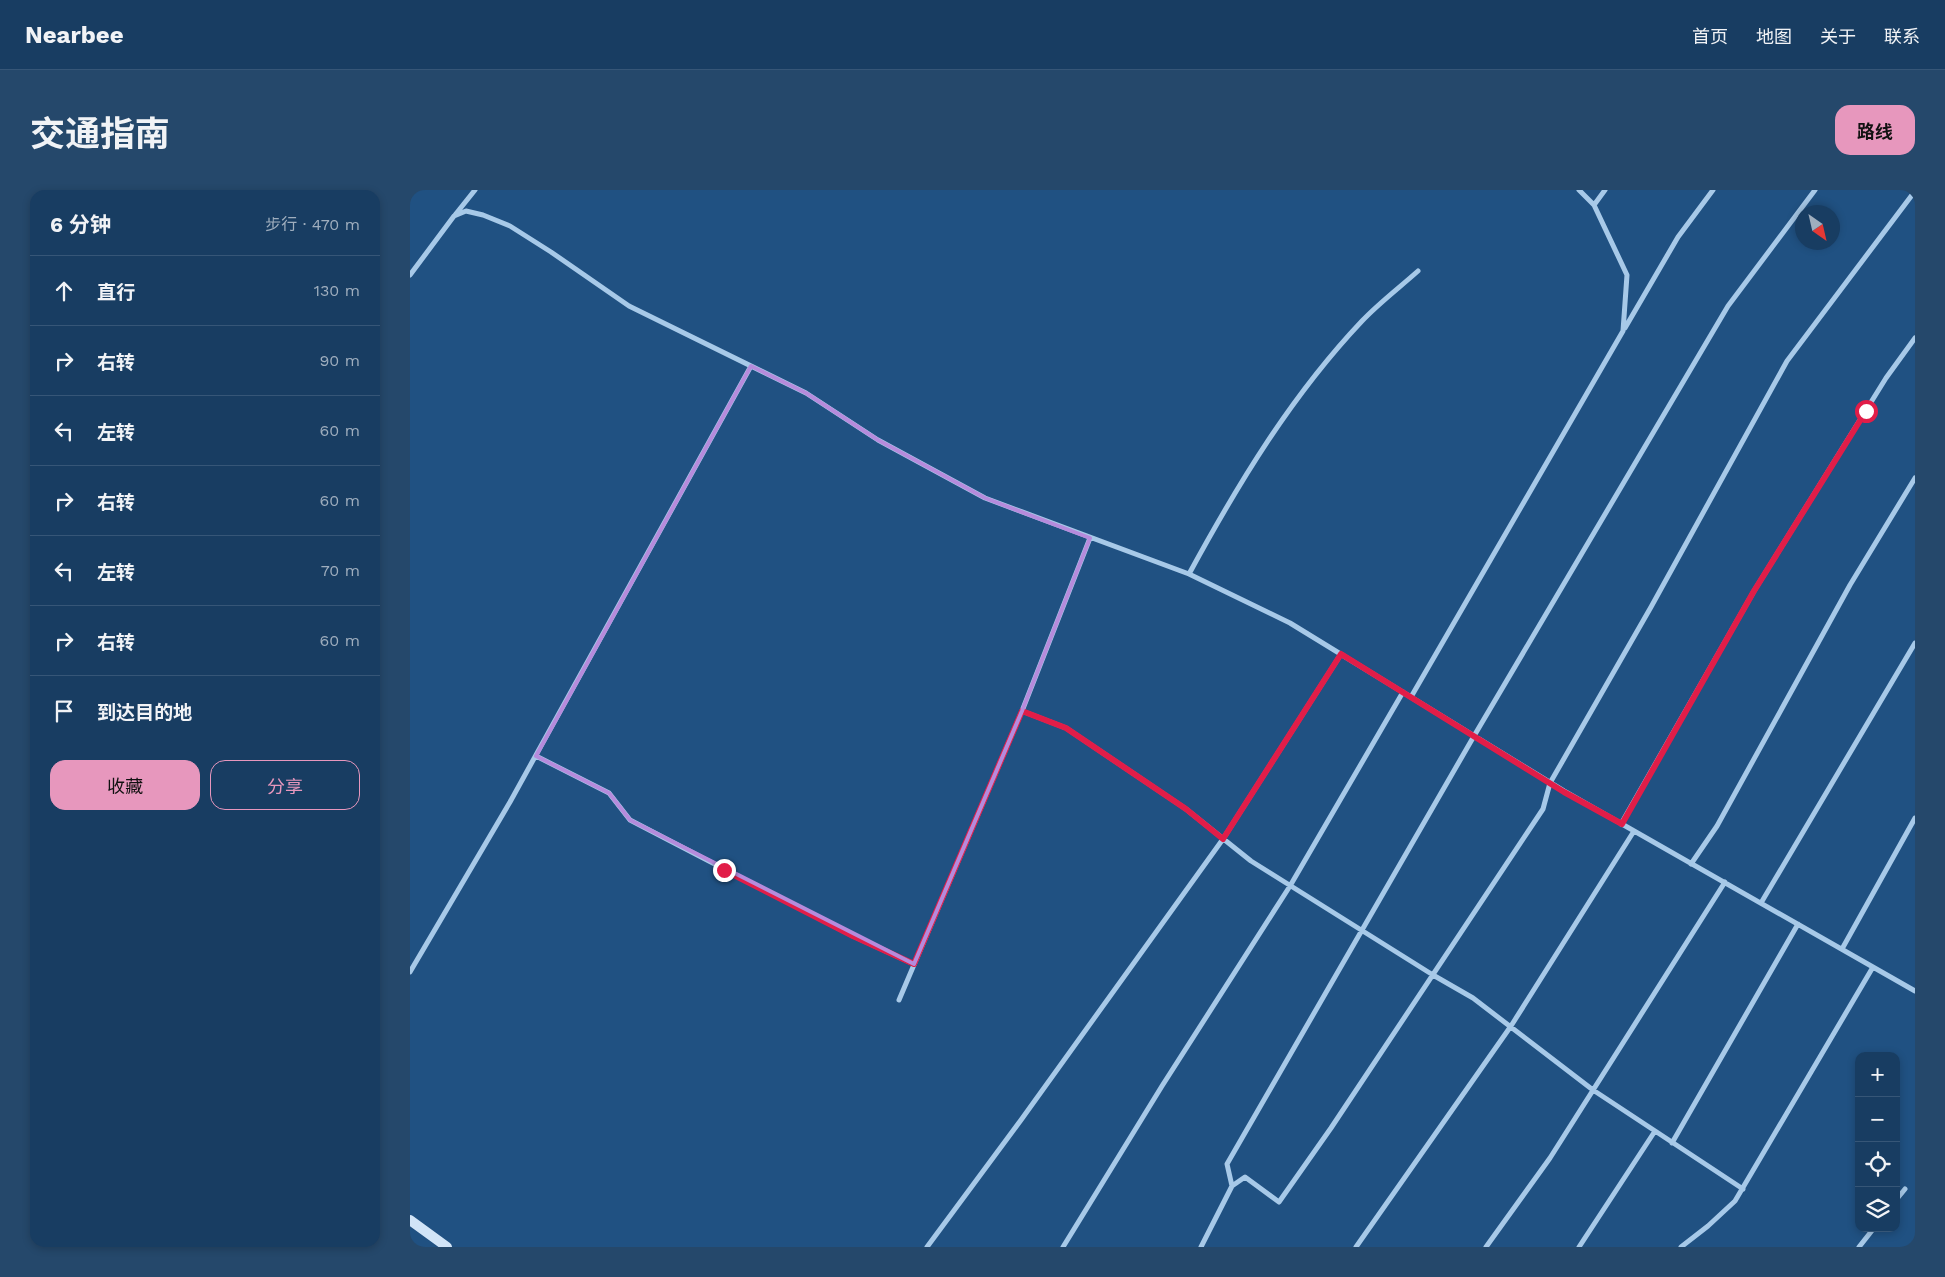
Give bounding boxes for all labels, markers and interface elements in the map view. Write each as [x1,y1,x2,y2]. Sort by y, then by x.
text: Nearbee [25,21,124,49]
text: 首页 [1692,26,1728,47]
text: 地图 [1756,26,1792,47]
text: 关于 [1820,26,1856,47]
text: 联系 [1884,26,1920,47]
button: 路线 [1835,105,1915,155]
text: 交通指南 [30,113,170,155]
north arrow [1795,205,1840,250]
text: 6 分钟 [50,212,111,237]
text: 步行 · 470 m [265,215,360,234]
icon: ahead [50,277,78,305]
text: 直行 [97,281,135,304]
text: 130 m [314,281,360,300]
icon: right [50,347,78,375]
text: 右转 [97,351,135,374]
text: 90 m [319,351,360,370]
route start [1855,400,1878,423]
icon: left [50,417,78,445]
text: 左转 [97,421,135,444]
text: 60 m [320,421,360,440]
icon: right [50,487,78,515]
text: 右转 [97,491,135,514]
text: 60 m [320,491,360,510]
icon: left [50,557,78,585]
text: 左转 [97,561,135,584]
text: 70 m [321,561,360,580]
icon: right [50,627,78,655]
text: 右转 [97,631,135,654]
text: 60 m [320,631,360,650]
icon: arrive [50,697,78,725]
text: 到达目的地 [97,701,192,724]
button: 收藏 [50,760,200,810]
button: 分享 [210,760,360,810]
route end [713,859,736,882]
map controls [1855,1052,1900,1232]
button: + [1855,1052,1900,1097]
button: − [1855,1097,1900,1142]
button: locate [1855,1142,1900,1187]
button: layers [1855,1187,1900,1232]

